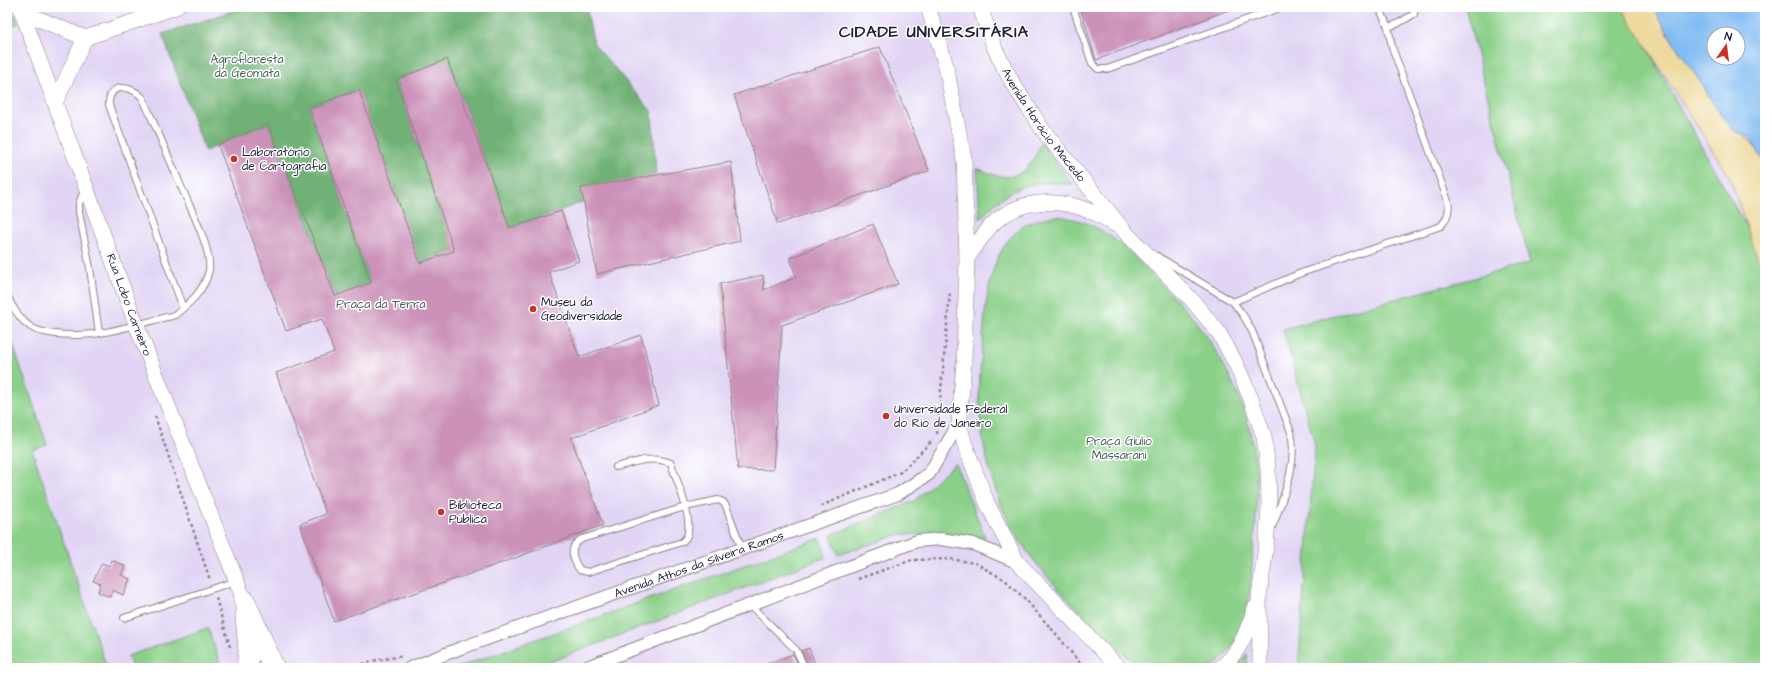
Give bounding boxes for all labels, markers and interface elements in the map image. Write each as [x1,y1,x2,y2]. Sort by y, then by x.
district label: CIDADE UNIVERSITÁRIA [839,21,1029,43]
north arrow [1706,26,1746,66]
text: N [1723,29,1734,45]
park label: Agrofloresta da Geomata [210,51,284,82]
street label: Avenida Horácio Macedo [998,65,1090,186]
place label: Laboratório de Cartografia [242,144,326,176]
marker: Laboratório de Cartografia [229,154,239,164]
street label: Rua Lobo Carneiro [102,251,156,358]
place label: Museu da Geodiversidade [541,294,623,325]
park label: Praça da Terra [336,296,426,313]
marker: Museu da Geodiversidade [528,304,538,314]
place label: Universidade Federal do Rio de Janeiro [894,401,1008,432]
marker: Universidade Federal do Rio de Janeiro [881,411,891,421]
park label: Praça Giulio Massarani [1086,433,1152,464]
place label: Biblioteca Pública [449,497,502,528]
marker: Biblioteca Pública [436,507,446,517]
street label: Avenida Athos da Silveira Ramos [612,526,786,602]

